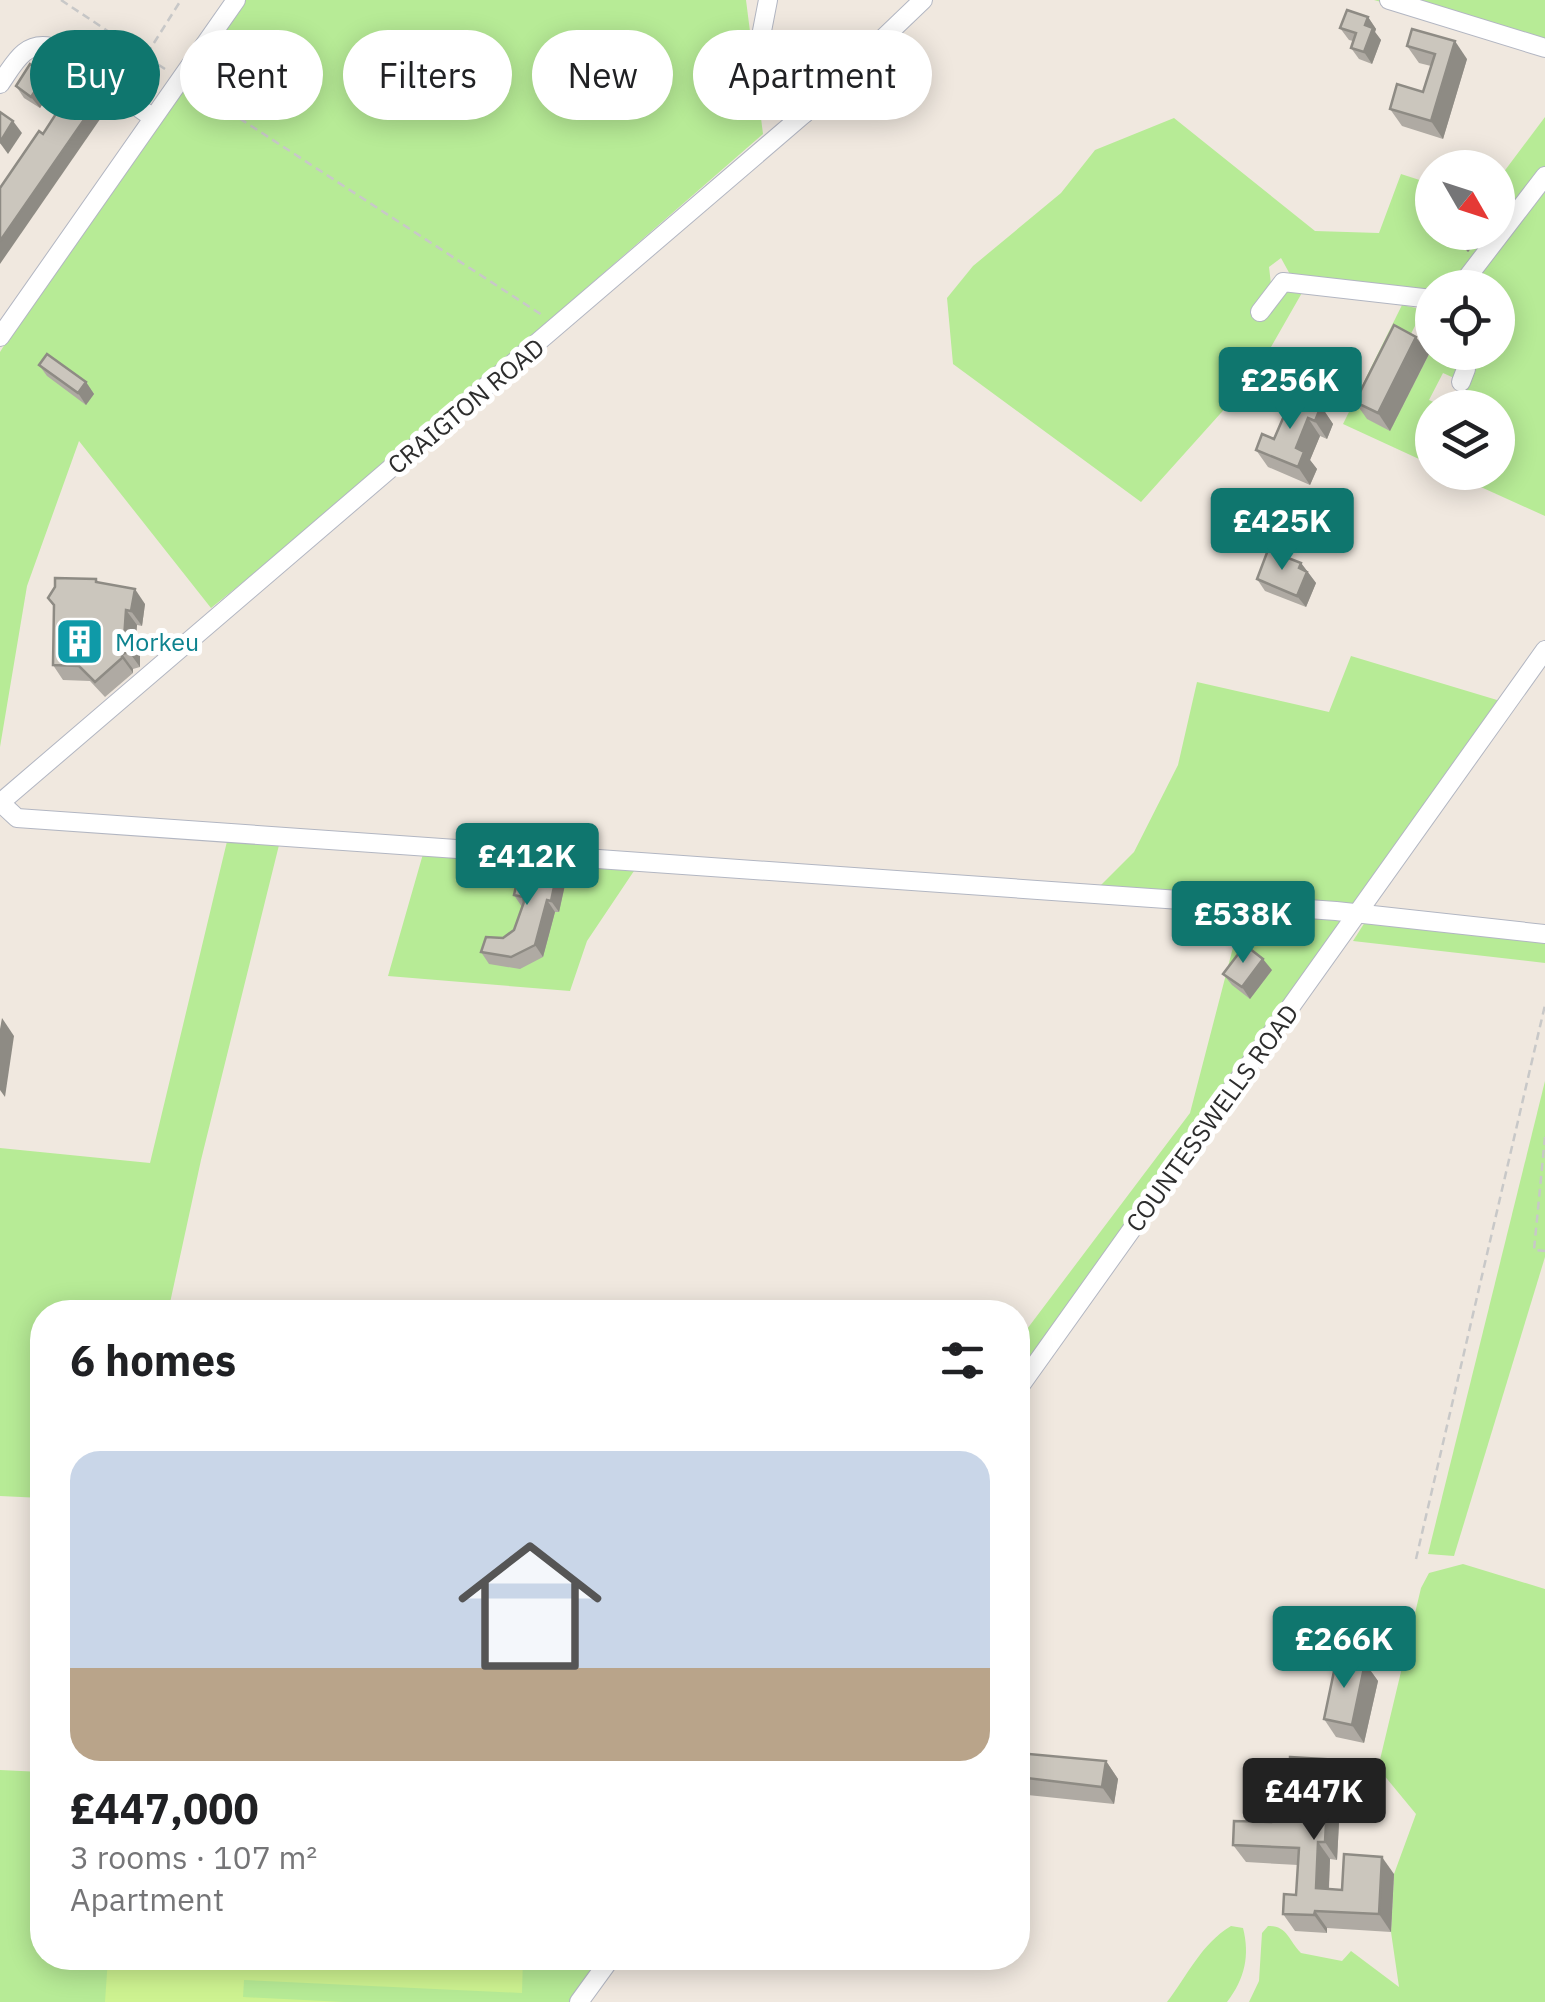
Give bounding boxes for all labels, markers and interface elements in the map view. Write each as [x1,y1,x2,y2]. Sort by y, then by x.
chip: Buy [30,30,160,120]
chip: Rent [180,30,323,120]
chip: Filters [343,30,512,120]
chip: New [532,30,673,120]
chip: Apartment [693,30,932,120]
north arrow [1415,150,1515,250]
map controls [1415,150,1515,490]
button: locate [1415,270,1515,370]
street label: CRAIGTON ROAD [380,330,551,481]
pin: £256K [1220,347,1360,432]
text: £256K [1241,358,1339,400]
button: layers [1415,390,1515,490]
pin: £425K [1212,488,1352,573]
text: £425K [1233,499,1331,541]
building icon: Morkeu [54,616,106,668]
place label: Morkeu [115,625,199,658]
pin: £412K [457,823,597,908]
text: £412K [478,834,576,876]
pin: £538K [1173,881,1313,966]
text: £538K [1194,892,1292,934]
street label: COUNTESSWELLS ROAD [1118,997,1305,1238]
text: 6 homes [70,1333,236,1388]
icon: filters [935,1333,990,1388]
icon: home [440,1516,620,1696]
pin: £266K [1274,1606,1414,1691]
text: £266K [1295,1617,1393,1659]
pin: £447K [1244,1758,1384,1843]
text: £447K [1265,1769,1363,1811]
text: £447,000 [70,1781,259,1836]
text: 3 rooms · 107 m² [70,1836,317,1878]
text: Apartment [70,1878,224,1920]

